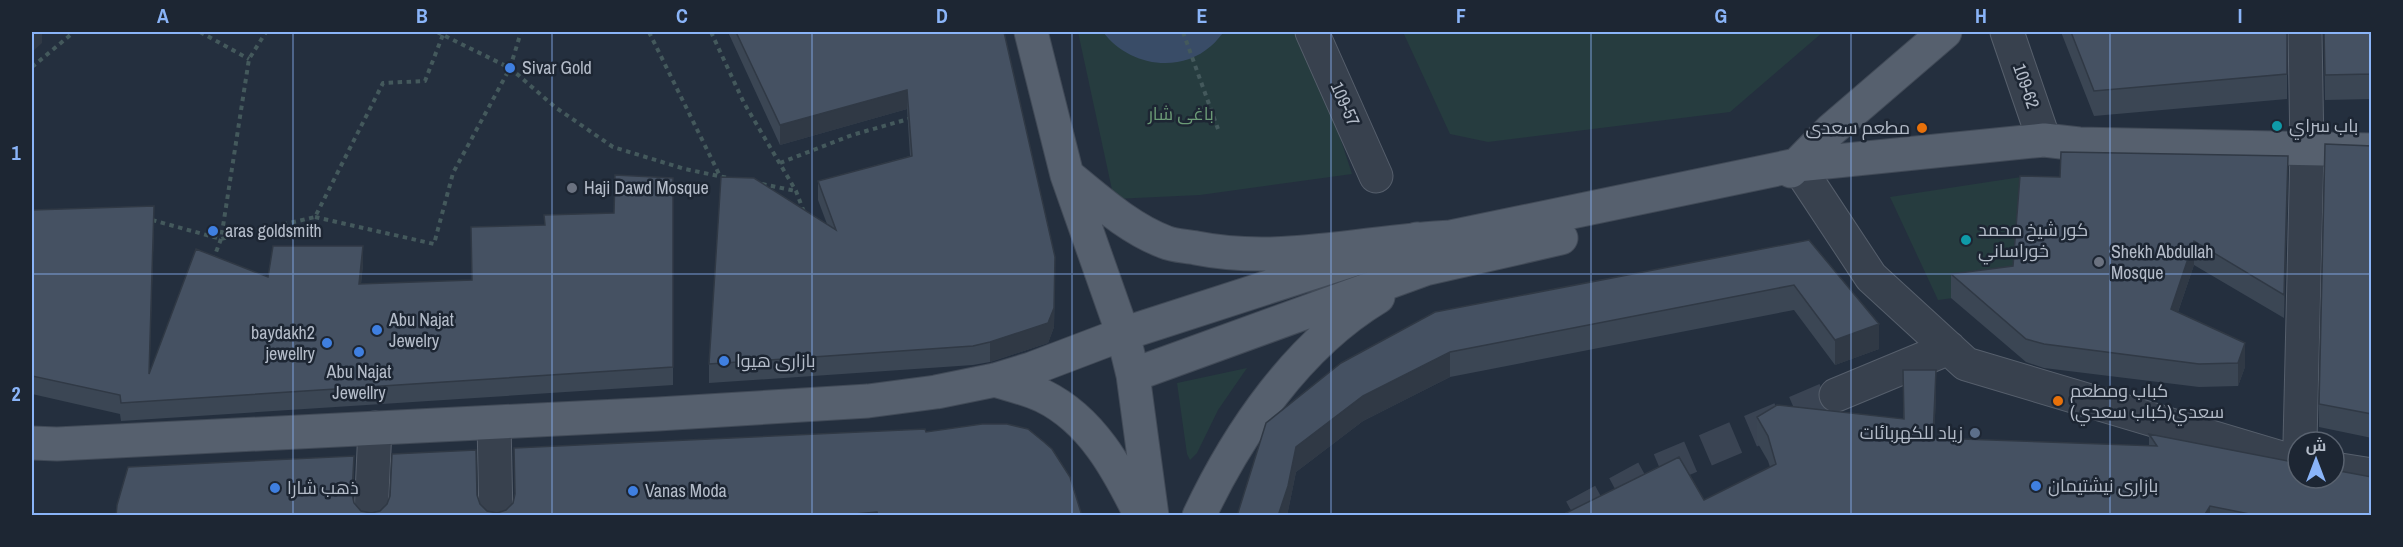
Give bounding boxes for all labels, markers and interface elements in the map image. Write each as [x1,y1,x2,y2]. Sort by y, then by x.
text: A [157,2,169,29]
text: B [416,2,428,29]
text: C [676,2,688,29]
text: D [936,2,948,29]
text: E [1197,2,1208,29]
text: F [1456,2,1466,29]
text: G [1715,2,1727,29]
text: H [1975,2,1987,29]
text: I [2238,2,2242,29]
place label: Sivar Gold [522,55,592,80]
street label: 109-62 [2007,60,2046,112]
marker: Sivar Gold [503,61,517,75]
street label: 109-57 [1325,78,1366,130]
park label: باغی شار [1147,101,1214,126]
place label: باب سراي [2289,113,2358,140]
place label: مطعم سعدى [1805,115,1910,140]
marker: باب سراي [2270,119,2284,133]
marker: مطعم سعدى [1915,121,1929,135]
text: 1 [11,139,21,166]
place label: Haji Dawd Mosque [584,175,709,200]
marker: Haji Dawd Mosque [565,181,579,195]
place label: كور شيخ محمد خوراساني [1978,217,2088,265]
place label: aras goldsmith [225,218,322,243]
marker: aras goldsmith [206,224,220,238]
marker: كور شيخ محمد خوراساني [1959,233,1973,247]
place label: Shekh Abdullah Mosque [2111,239,2214,285]
marker: Shekh Abdullah Mosque [2092,255,2106,269]
place label: Abu Najat Jewelry [388,307,454,353]
place label: baydakh2 jewellry [251,320,316,366]
marker: Abu Najat Jewelry [370,323,384,337]
marker: baydakh2 jewellry [320,336,334,350]
marker: Abu Najat Jewellry [352,345,366,359]
place label: بازاری ھیوا [736,348,816,373]
marker: بازاری ھیوا [717,354,731,368]
place label: Abu Najat Jewellry [326,359,391,405]
place label: كباب ومطعم سعدي(كباب سعدي) [2070,378,2224,426]
text: 2 [11,380,21,407]
marker: كباب ومطعم سعدي(كباب سعدي) [2051,394,2065,408]
place label: زياد للكهربائات [1860,420,1963,445]
marker: زياد للكهربائات [1968,426,1982,440]
north arrow [2286,430,2346,490]
text: ش [2306,434,2326,456]
place label: بازاری نیشتیمان [2048,473,2158,498]
place label: ذهب شارا [287,475,359,500]
place label: Vanas Moda [645,478,727,503]
marker: بازاری نیشتیمان [2029,479,2043,493]
marker: ذهب شارا [268,481,282,495]
marker: Vanas Moda [626,484,640,498]

